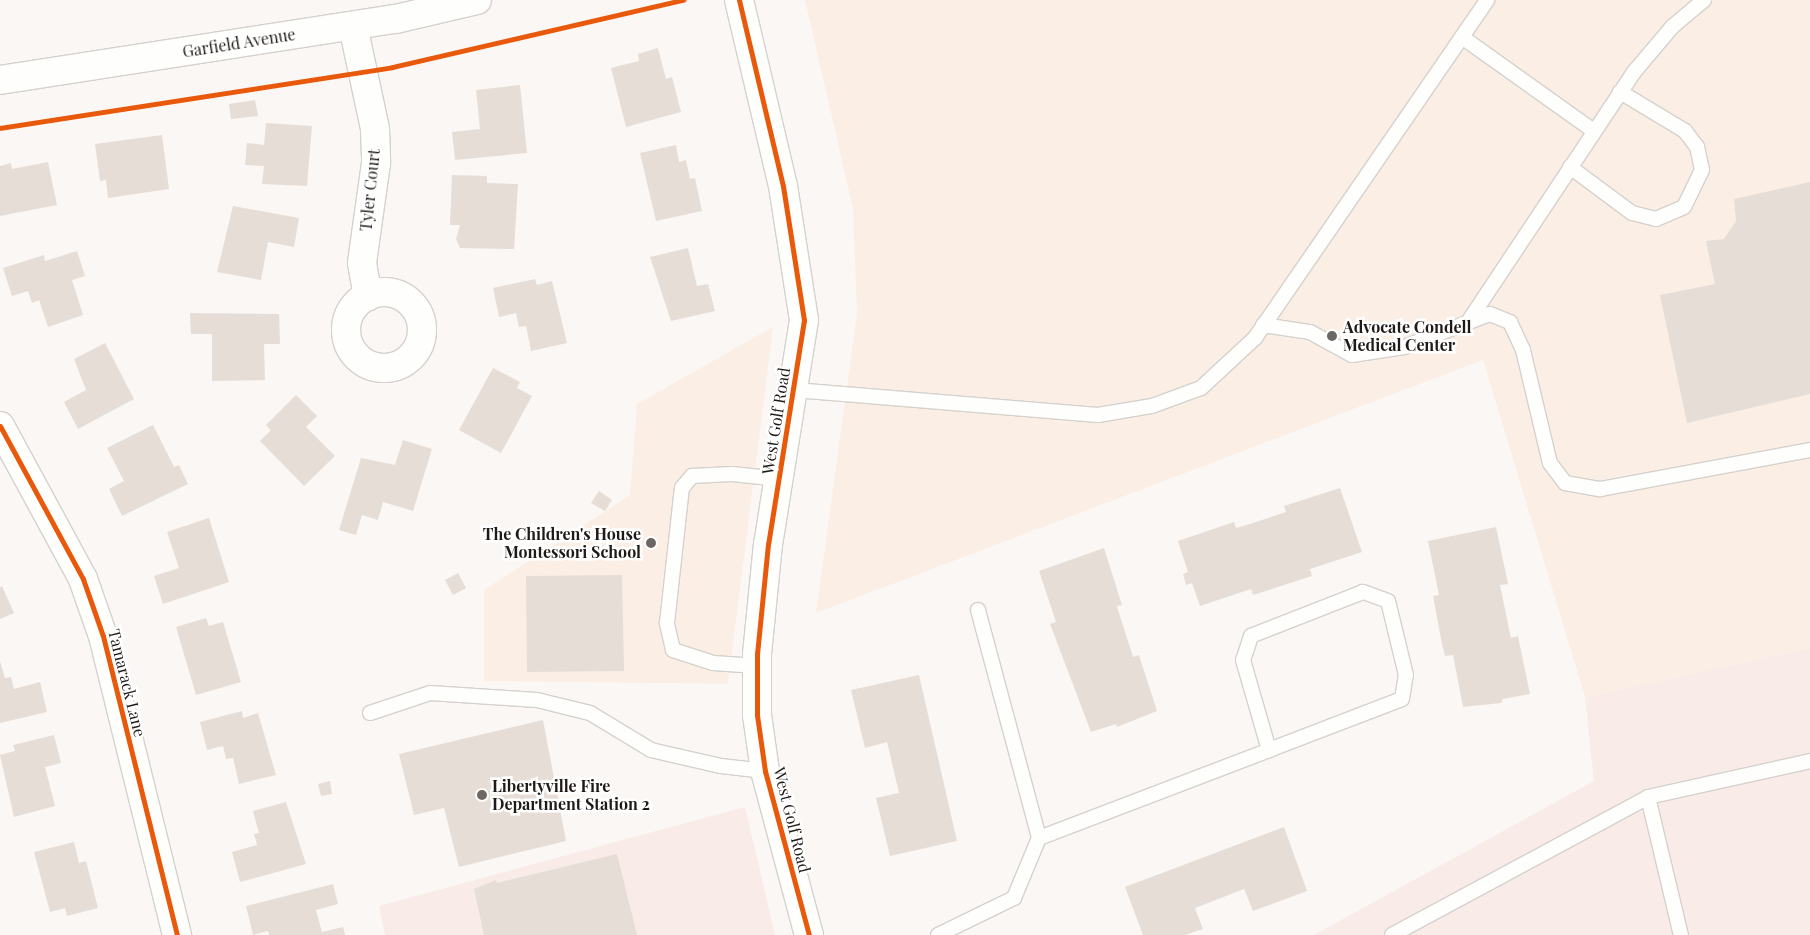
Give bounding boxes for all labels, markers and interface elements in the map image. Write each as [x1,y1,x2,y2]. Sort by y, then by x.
street label: Garfield Avenue [181,25,297,61]
street label: Tyler Court [356,148,384,232]
place label: Advocate Condell Medical Center [1343,317,1472,355]
marker: Advocate Condell Medical Center [1325,329,1339,343]
street label: West Golf Road [758,366,794,476]
place label: The Children's House Montessori School [483,524,641,562]
marker: The Children's House Montessori School [645,537,657,549]
street label: Tamarack Lane [104,627,150,739]
street label: West Golf Road [770,765,814,875]
place label: Libertyville Fire Department Station 2 [492,776,650,814]
marker: Libertyville Fire Department Station 2 [476,789,488,801]

